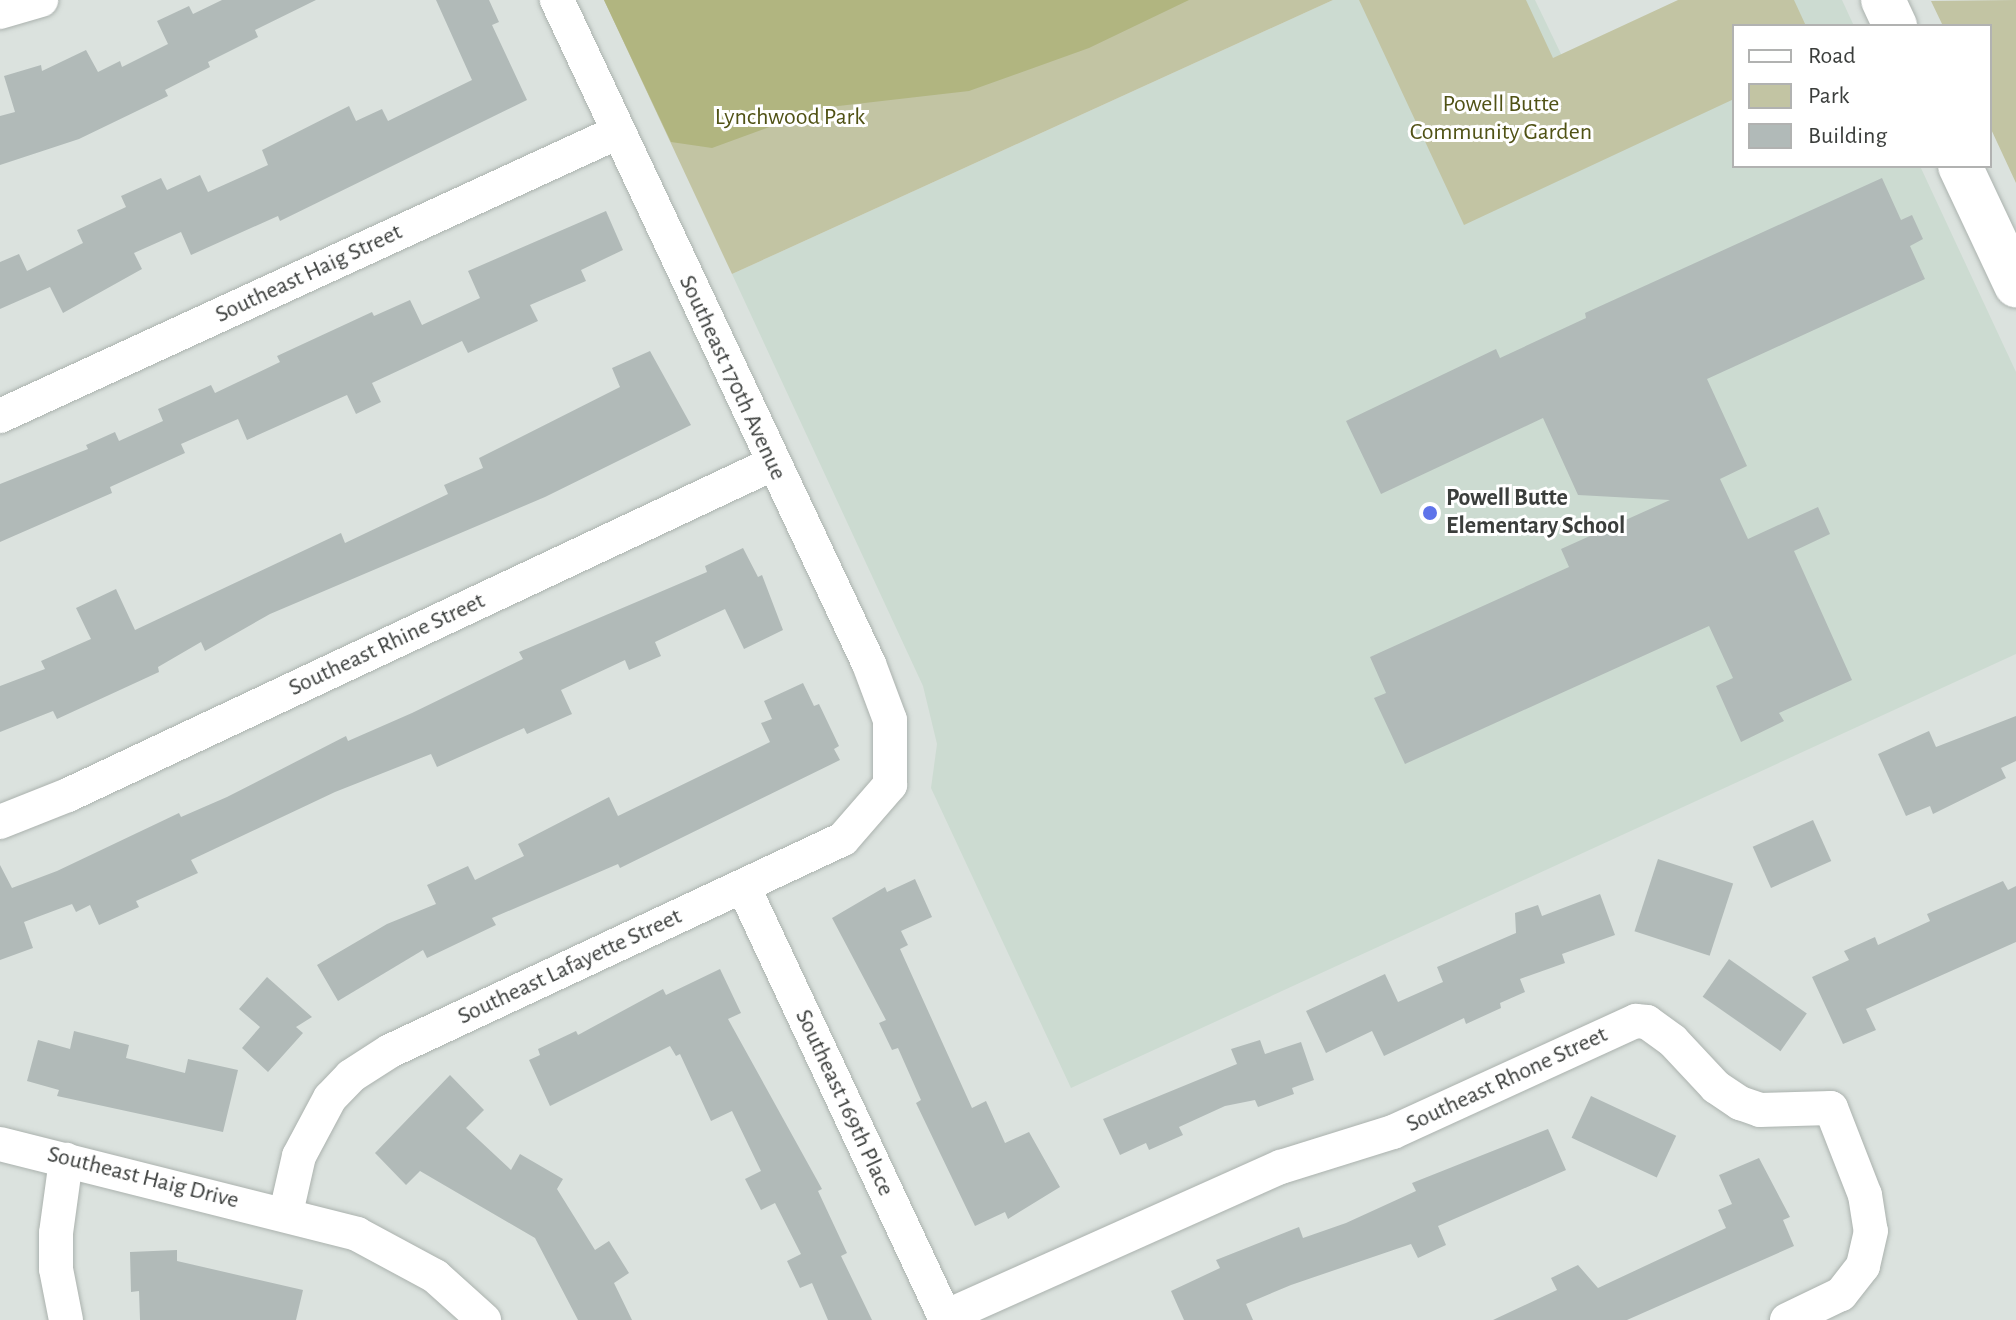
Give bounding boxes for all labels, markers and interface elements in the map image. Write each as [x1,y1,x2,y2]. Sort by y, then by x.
legend [1732,24,1992,168]
text: Road [1808,44,1856,68]
text: Park [1808,84,1849,108]
park label: Powell Butte Community Garden [1410,91,1592,147]
park label: Lynchwood Park [715,104,865,132]
text: Building [1808,124,1887,148]
street label: Southeast Haig Street [211,218,407,330]
street label: Southeast 170th Avenue [672,271,792,485]
place label: Powell Butte Elementary School [1446,485,1625,541]
marker: Powell Butte Elementary School [1421,504,1439,522]
street label: Southeast Rhine Street [284,587,490,703]
street label: Southeast Lafayette Street [453,902,687,1032]
street label: Southeast 169th Place [788,1005,900,1201]
street label: Southeast Rhone Street [1402,1021,1612,1139]
street label: Southeast Haig Drive [44,1140,242,1216]

